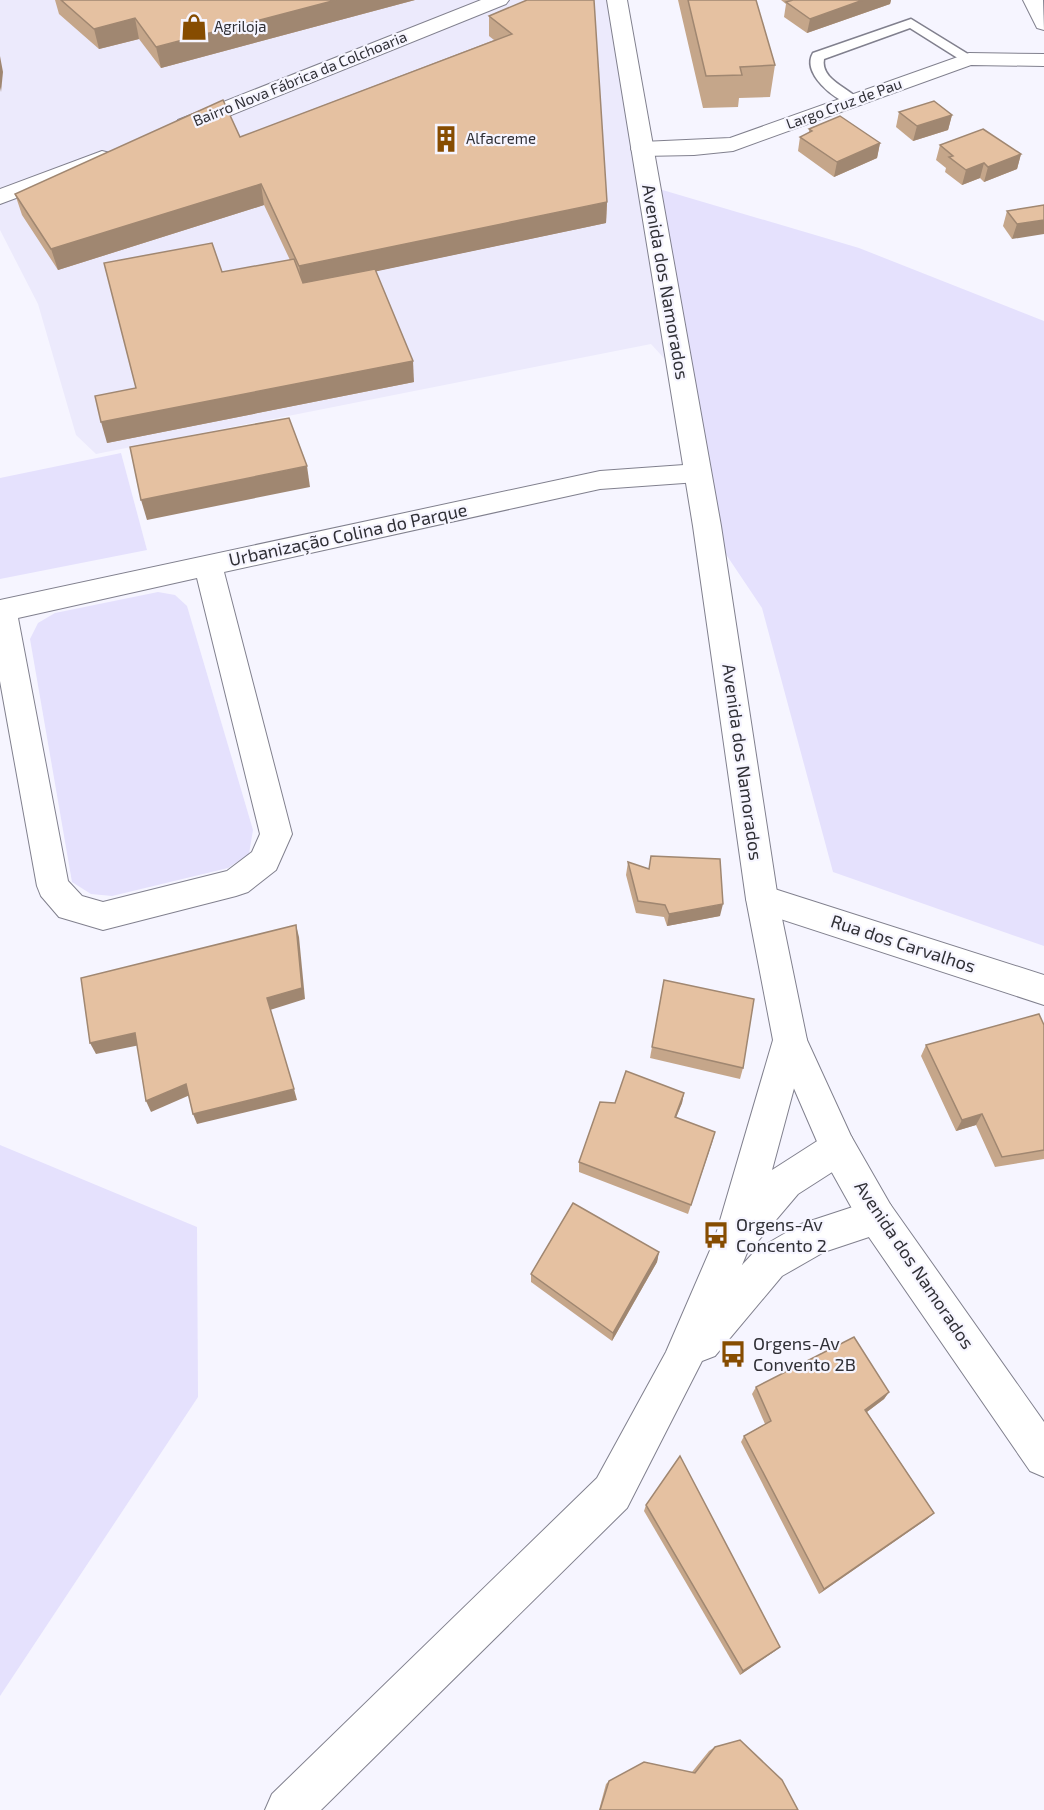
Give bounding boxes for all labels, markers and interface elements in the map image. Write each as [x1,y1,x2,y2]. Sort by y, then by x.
shop icon: Agriloja [179,12,209,42]
place label: Agriloja [214,17,266,36]
street label: Bairro Nova Fábrica da Colchoaria [190,27,409,129]
street label: Largo Cruz de Pau [783,74,904,132]
building icon: Alfacreme [431,124,461,154]
place label: Alfacreme [466,129,536,147]
street label: Avenida dos Namorados [638,182,694,381]
street label: Urbanização Colina do Parque [227,498,469,571]
street label: Avenida dos Namorados [718,662,768,861]
street label: Rua dos Carvalhos [828,909,978,977]
street label: Avenida dos Namorados [850,1176,979,1353]
place label: Orgens-Av Concento 2 [736,1213,827,1256]
bus stop icon: Orgens-Av Concento 2 [701,1220,731,1250]
place label: Orgens-Av Convento 2B [753,1332,856,1375]
bus stop icon: Orgens-Av Convento 2B [718,1339,748,1369]

